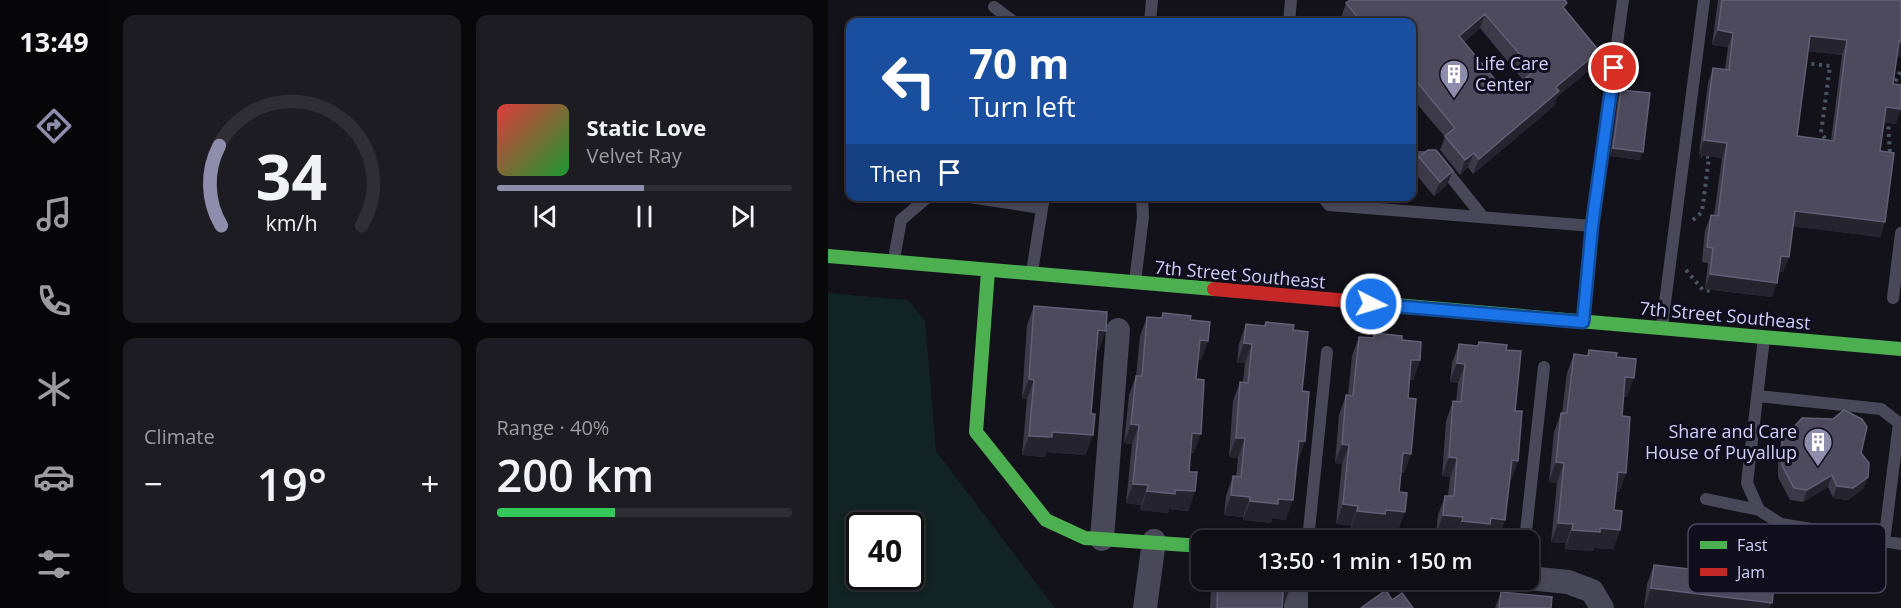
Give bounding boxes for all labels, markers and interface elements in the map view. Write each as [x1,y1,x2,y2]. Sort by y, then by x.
text: 13:49 [19,23,89,60]
text: 70 m [969,34,1069,91]
icon: left [870,42,948,120]
pin [1588,42,1639,93]
place label: Life Care Center [1475,51,1549,96]
icon: arrive [1597,51,1630,84]
building icon: Life Care Center [1438,58,1470,100]
text: Turn left [969,88,1076,125]
icon: directions [33,105,75,147]
text: Static Love [587,112,706,142]
text: 34 [256,133,327,218]
text: Velvet Ray [587,142,682,169]
icon: arrive [933,156,966,189]
text: Then [870,158,921,188]
icon: music [33,193,75,235]
icon: previous [529,200,562,233]
icon: pause [628,200,661,233]
icon: next [726,200,759,233]
text: km/h [266,208,318,237]
street label: 7th Street Southeast [1154,255,1327,293]
position arrow [1339,272,1403,336]
icon: phone [33,280,75,322]
street label: 7th Street Southeast [1639,296,1812,334]
icon: climate [33,368,75,410]
text: Range · 40% [497,414,609,441]
place label: Share and Care House of Puyallup [1645,419,1797,464]
text: Climate [144,423,215,450]
building icon: Share and Care House of Puyallup [1802,426,1834,468]
text: 200 km [497,444,654,505]
text: 19° [256,453,327,514]
icon: car [33,456,75,498]
text: − [144,461,163,506]
text: + [421,461,439,506]
speed limit sign: 40 [846,512,924,590]
legend [1688,524,1886,593]
text: Fast [1737,534,1768,556]
icon: filters [33,543,75,585]
text: 13:50 · 1 min · 150 m [1257,545,1473,575]
text: Jam [1735,561,1765,583]

